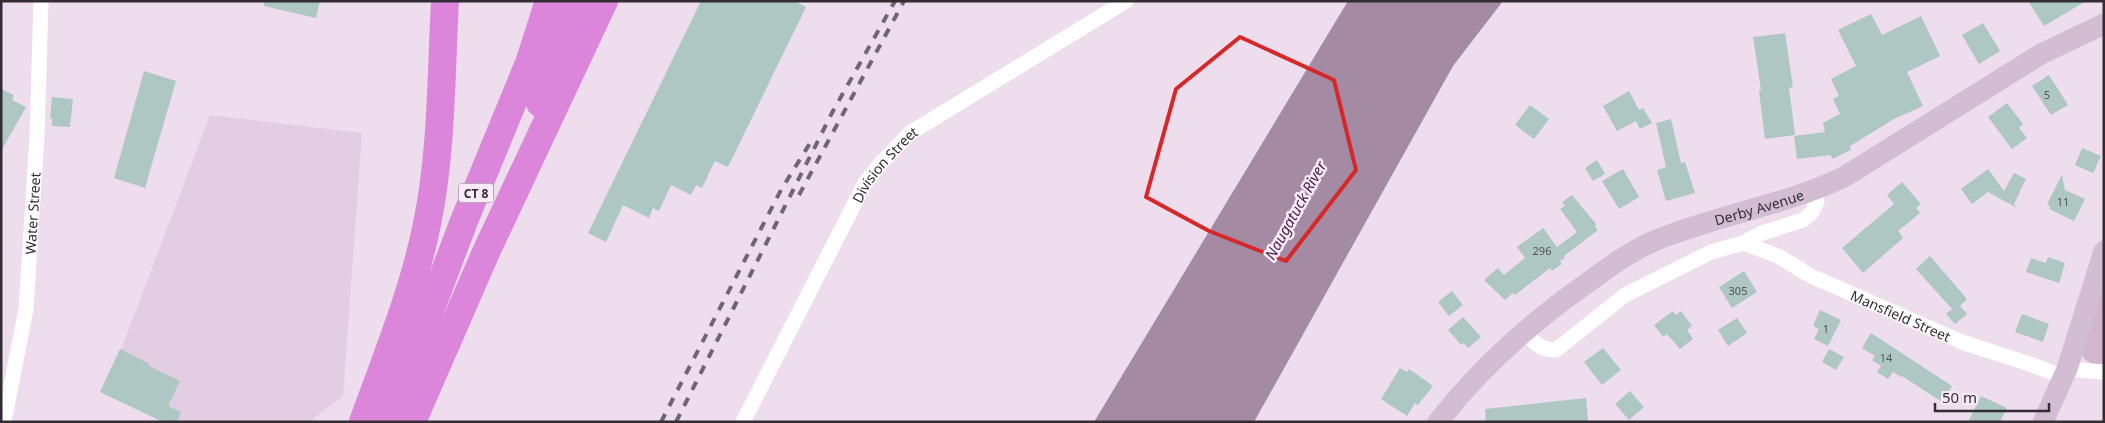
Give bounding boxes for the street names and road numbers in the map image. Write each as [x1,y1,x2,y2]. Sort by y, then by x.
street label: Division Street [847,121,921,206]
street label: Water Street [20,172,44,255]
road number: CT 8 [458,184,494,202]
street label: Derby Avenue [1712,185,1806,229]
street label: Mansfield Street [1848,285,1954,345]

